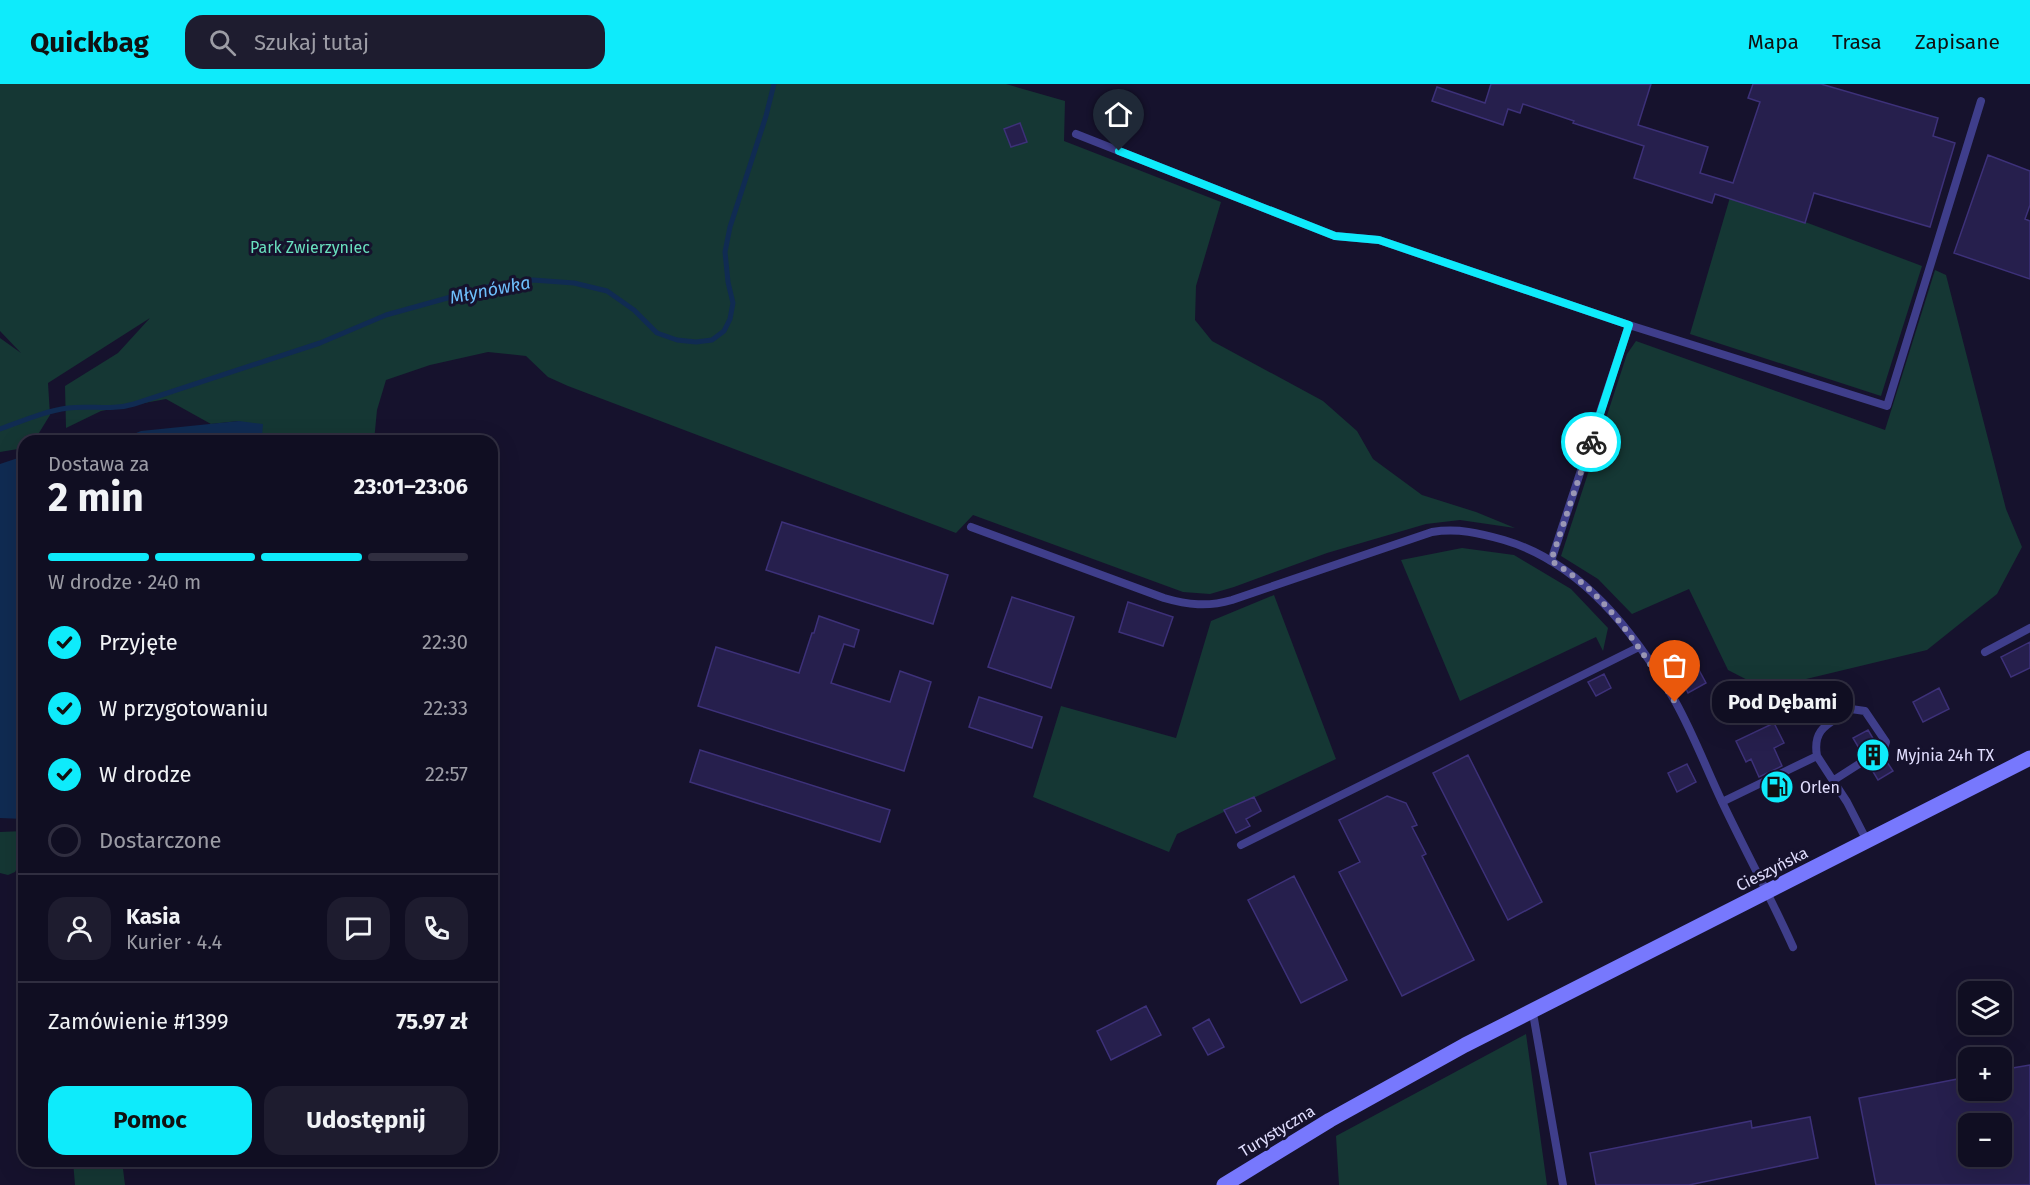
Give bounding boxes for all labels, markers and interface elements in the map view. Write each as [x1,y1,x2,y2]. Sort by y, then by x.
search box [185,15,605,69]
text: Quickbag [30,26,149,59]
icon: search [206,26,239,59]
text: Szukaj tutaj [254,29,369,56]
text: Mapa [1747,29,1799,55]
text: Trasa [1832,29,1882,55]
text: Zapisane [1915,29,2000,55]
pin [1093,89,1144,151]
icon: home [1102,98,1135,131]
park label: Park Zwierzyniec [250,238,370,257]
water label: Młynówka [448,271,532,309]
courier [1561,412,1621,472]
icon: bike [1575,426,1608,459]
text: Dostawa za [48,452,149,476]
text: 23:01–23:06 [354,473,468,500]
text: 2 min [48,475,144,521]
text: W drodze · 240 m [48,570,201,594]
icon: check [48,626,81,659]
text: Przyjęte [99,629,178,656]
text: 22:30 [422,630,468,654]
pin [1649,640,1700,702]
icon: bag [1658,649,1691,682]
callout: Pod Dębami [1711,681,1852,723]
text: Pod Dębami [1728,690,1837,714]
icon: check [48,692,81,725]
text: W przygotowaniu [99,695,269,722]
text: 22:33 [423,696,468,720]
building icon: Myjnia 24h TX [1855,737,1891,773]
place label: Myjnia 24h TX [1896,746,1995,765]
icon: check [48,758,81,791]
text: W drodze [99,761,191,788]
text: 22:57 [425,762,468,786]
fuel station icon: Orlen [1759,769,1795,805]
place label: Orlen [1800,778,1840,797]
text: Dostarczone [99,827,222,854]
street label: Cieszyńska [1733,843,1811,895]
button: person [48,897,111,960]
button: chat [327,897,390,960]
button: phone [405,897,468,960]
text: Kasia [126,903,180,930]
text: Kurier · 4.4 [126,930,222,954]
map controls [1958,981,2012,1167]
button: layers [1958,981,2012,1035]
text: Zamówienie #1399 [48,1008,228,1035]
text: 75.97 zł [396,1008,468,1035]
button: + [1958,1047,2012,1101]
button: Pomoc [48,1086,252,1155]
button: Udostępnij [264,1086,468,1155]
street label: Turystyczna [1236,1101,1318,1161]
button: − [1958,1113,2012,1167]

